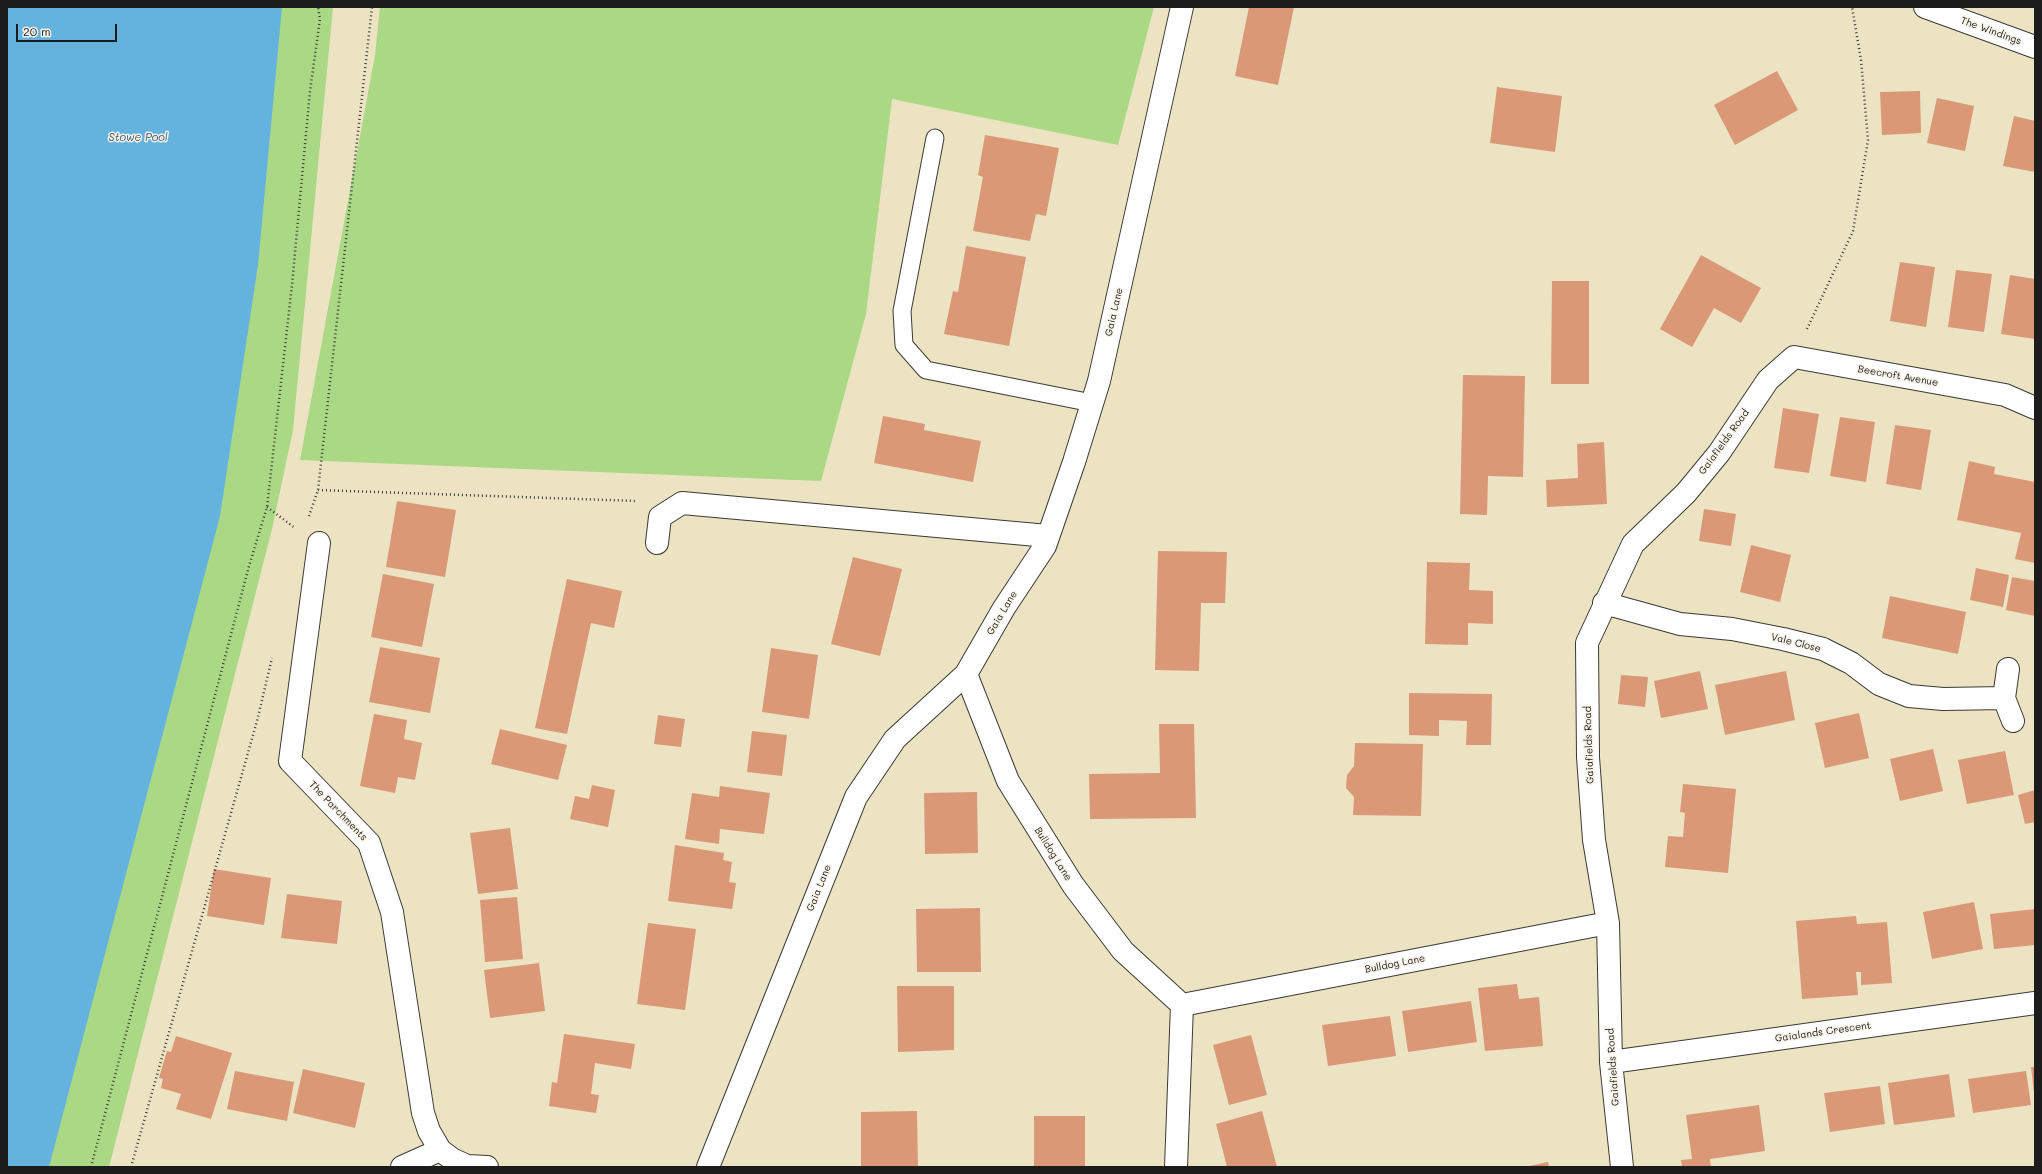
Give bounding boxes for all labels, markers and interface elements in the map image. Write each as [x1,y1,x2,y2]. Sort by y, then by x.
street label: The Windings [1959,14,2023,48]
scale bar [18,16,119,42]
text: 20 m [23,23,51,39]
water label: Stowe Pool [109,131,167,145]
street label: Gaia Lane [1103,287,1125,337]
street label: Beecroft Avenue [1857,363,1939,389]
street label: Gaiafields Road [1696,407,1752,477]
street label: Gaia Lane [984,589,1020,637]
street label: Vale Close [1770,631,1822,655]
street label: Gaiafields Road [1582,706,1596,784]
street label: The Parchments [306,779,370,843]
street label: Bulldog Lane [1032,825,1074,883]
street label: Gaia Lane [804,863,834,913]
street label: Bulldog Lane [1364,952,1426,976]
street label: Gaialands Crescent [1774,1019,1872,1045]
street label: Gaiafields Road [1604,1028,1622,1106]

